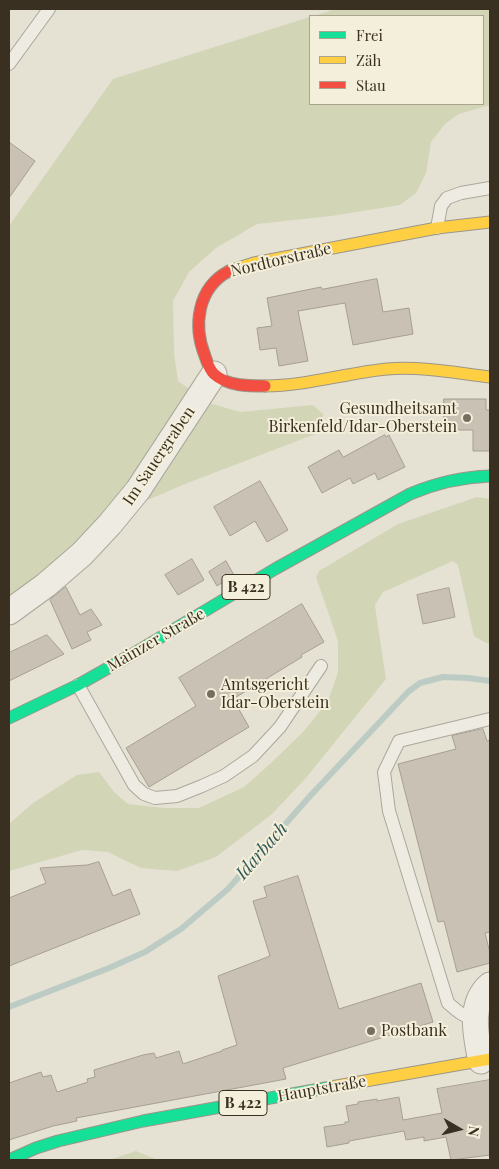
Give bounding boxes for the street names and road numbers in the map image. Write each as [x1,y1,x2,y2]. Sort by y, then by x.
street label: Nordtorstraße [229,239,333,281]
street label: Im Sauergraben [119,403,199,509]
road number: B 422 [222,574,270,600]
street label: Mainzer Straße [104,604,208,676]
street label: Hauptstraße [276,1072,368,1106]
road number: B 422 [219,1090,267,1116]

